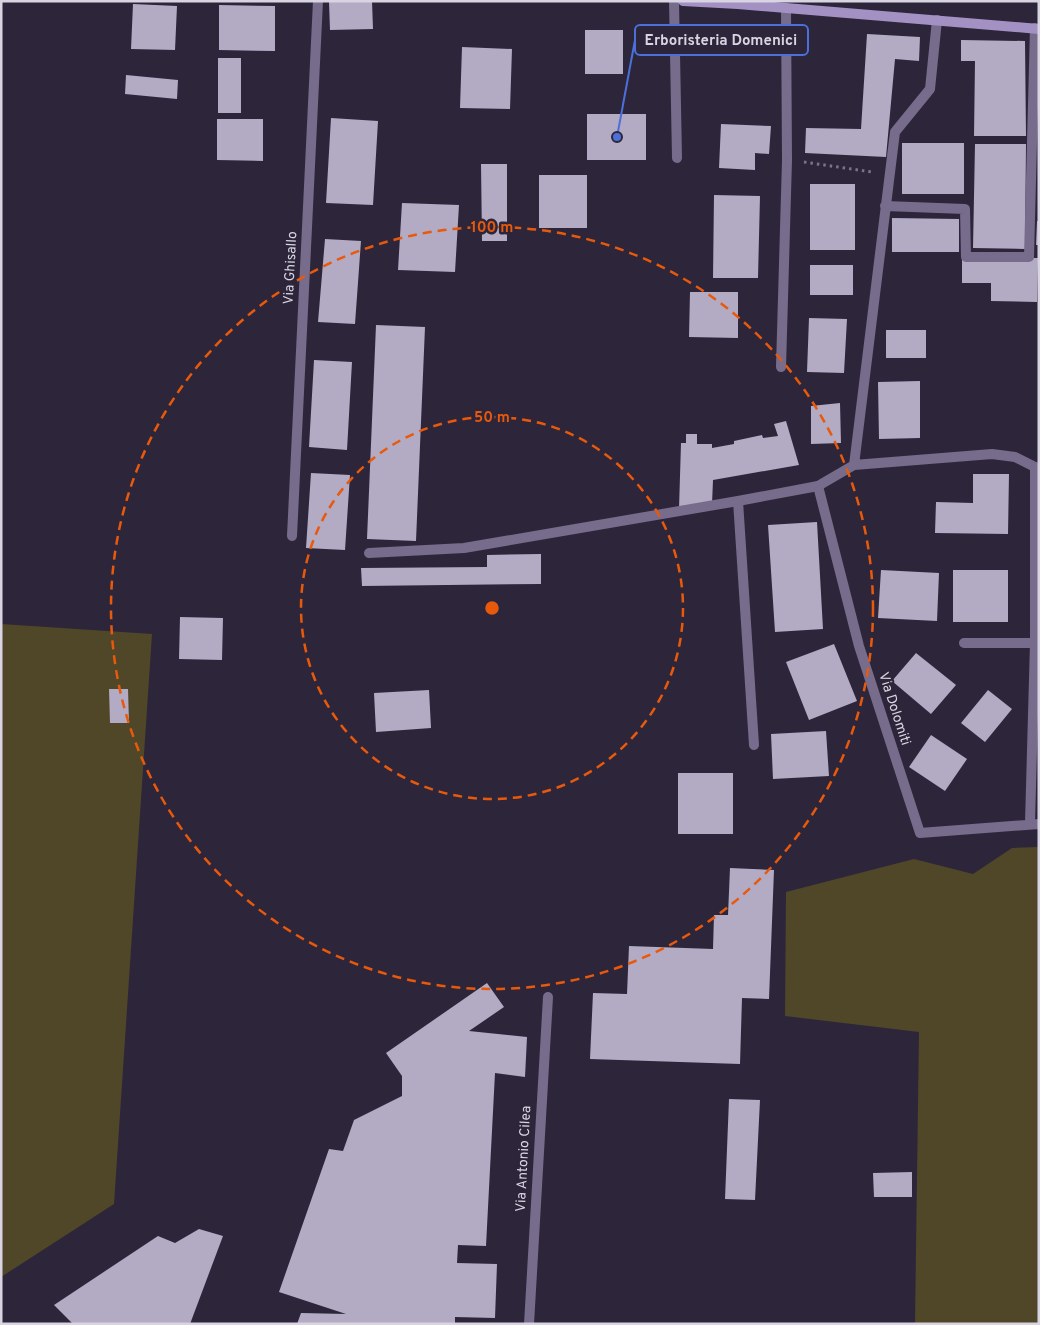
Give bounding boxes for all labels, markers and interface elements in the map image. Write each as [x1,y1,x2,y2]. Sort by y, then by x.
callout: Erboristeria Domenici [635,25,808,55]
text: Erboristeria Domenici [645,32,797,51]
text: 100 m [471,219,513,238]
street label: Via Ghisallo [281,231,301,305]
text: 50 m [474,409,510,428]
centre of rings [483,599,501,617]
street label: Via Dolomiti [874,670,914,748]
street label: Via Antonio Cilea [513,1105,535,1213]

